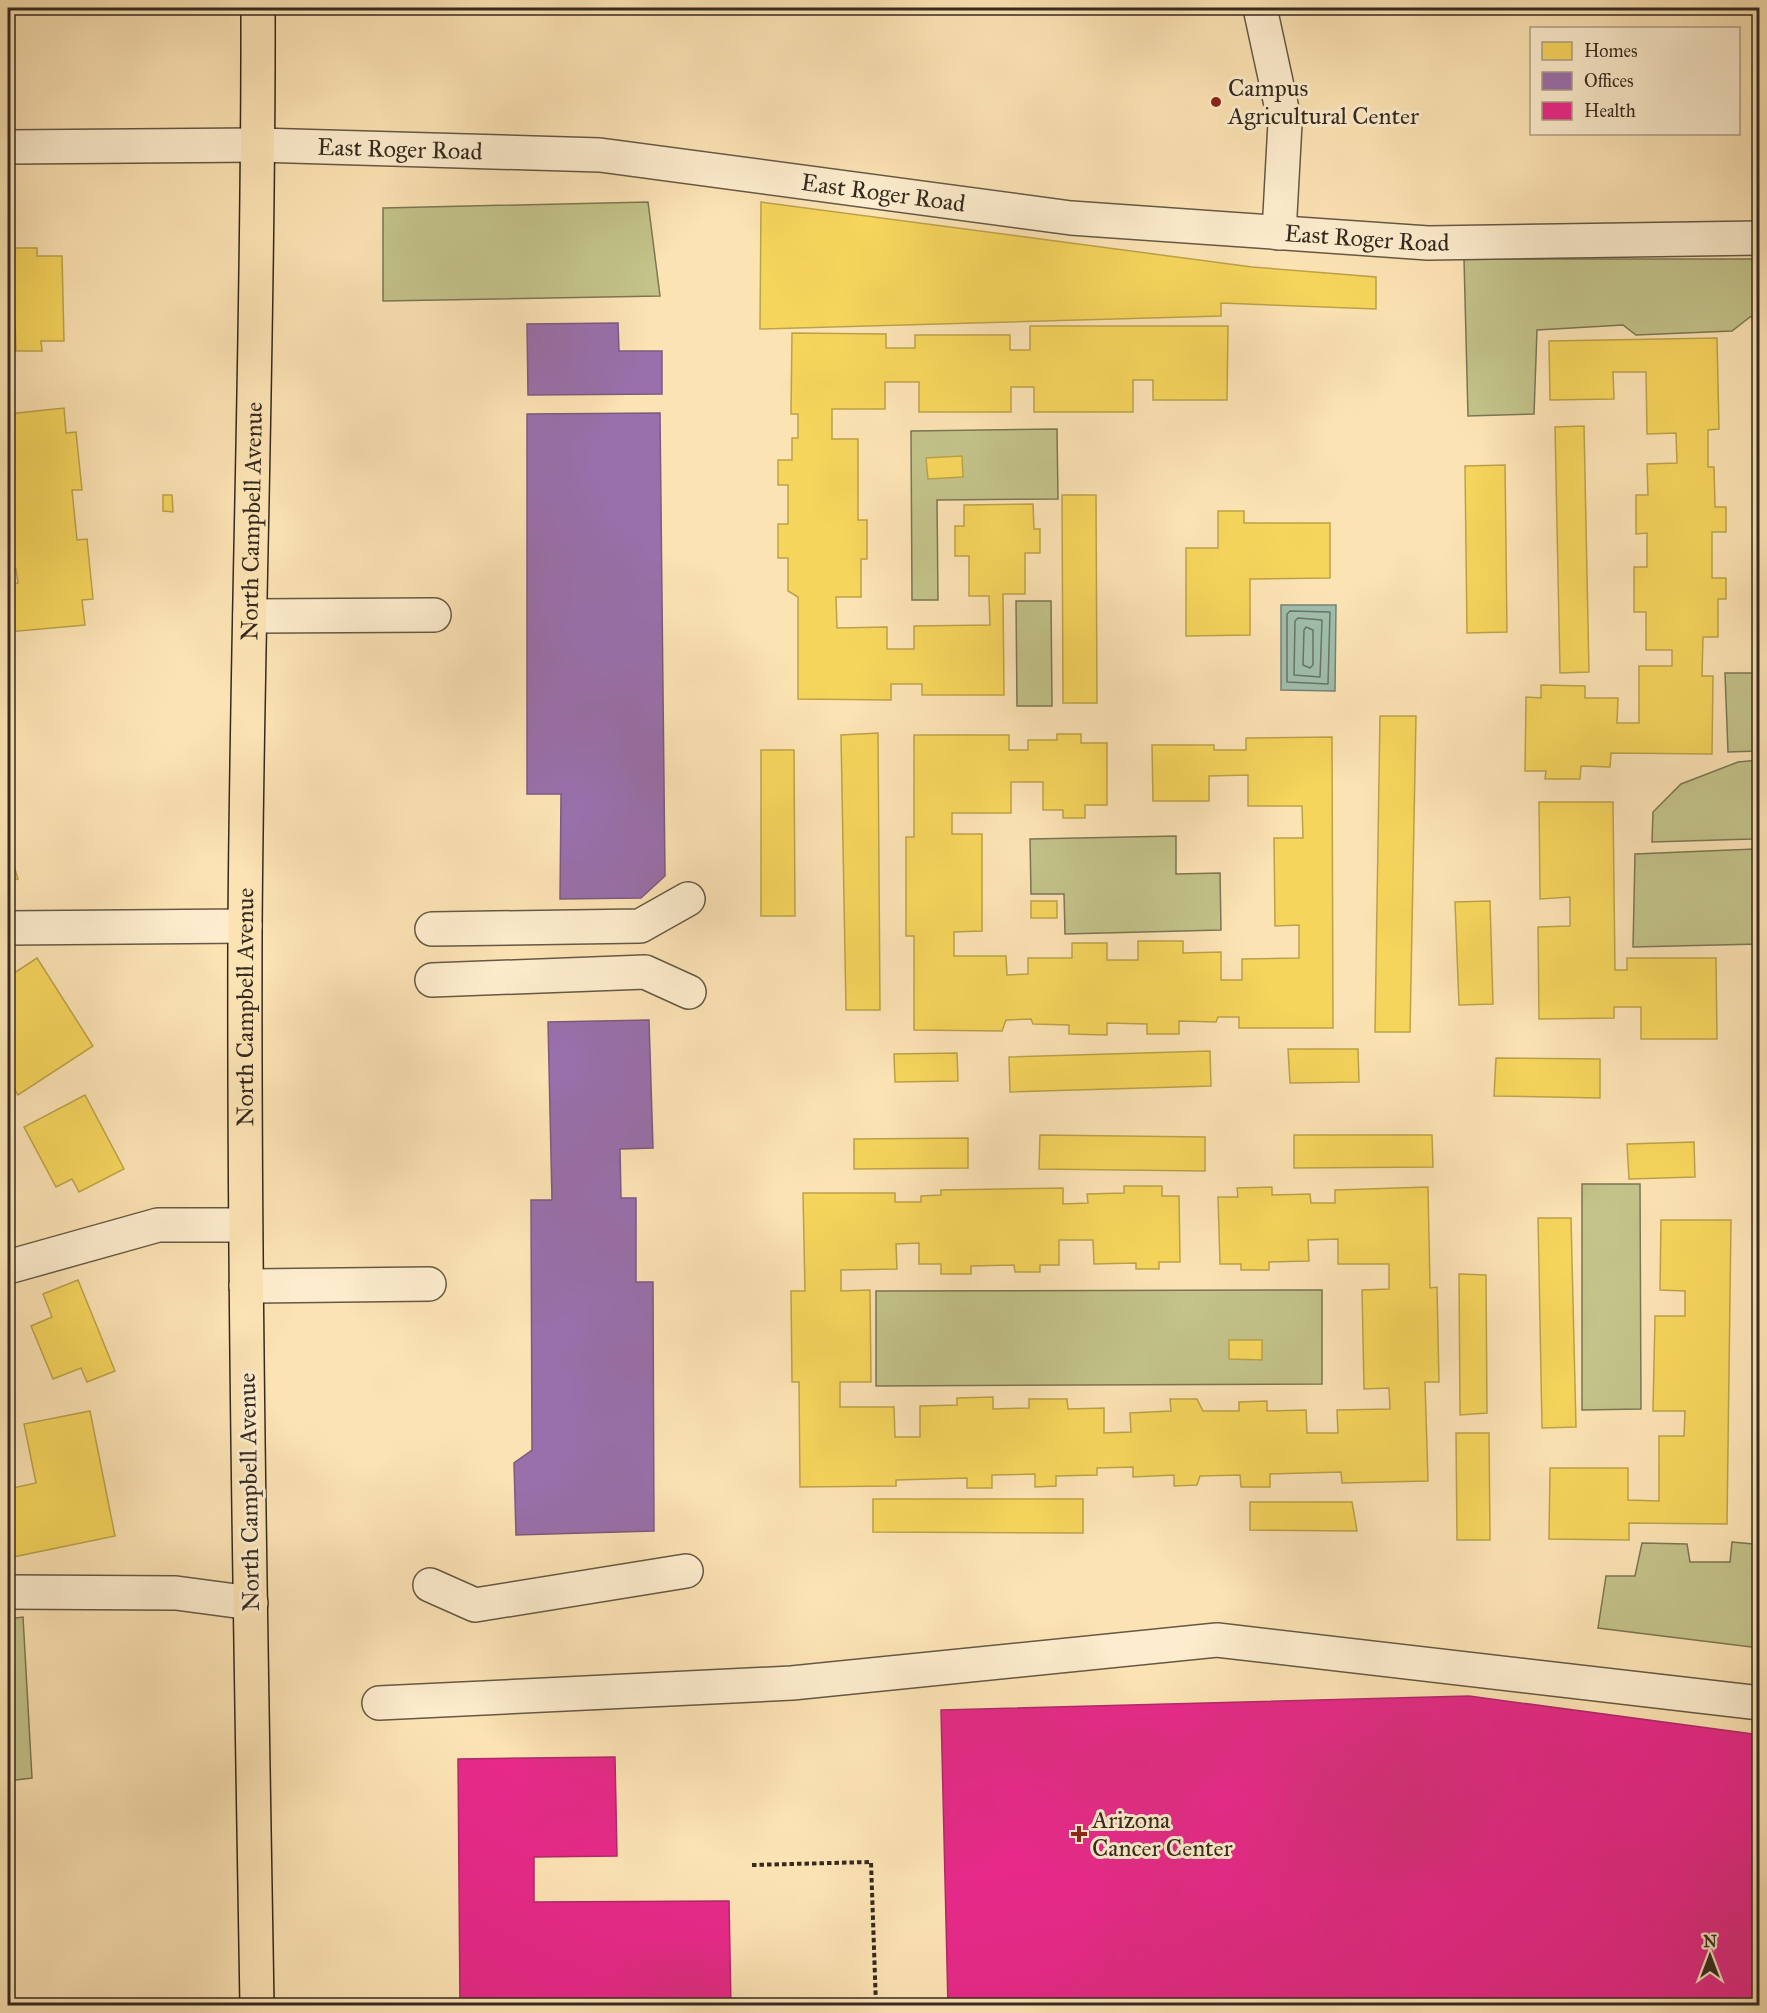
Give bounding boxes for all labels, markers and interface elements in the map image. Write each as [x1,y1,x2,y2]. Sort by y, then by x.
legend [1530,27,1740,135]
text: Homes [1584,40,1638,62]
text: Offices [1584,70,1634,92]
place label: Campus Agricultural Center [1227,73,1419,131]
marker: Campus Agricultural Center [1209,95,1223,109]
text: Health [1584,100,1636,122]
street label: East Roger Road [317,132,483,167]
street label: East Roger Road [799,167,967,219]
street label: East Roger Road [1283,218,1450,258]
street label: North Campbell Avenue [234,401,269,641]
street label: North Campbell Avenue [230,888,260,1127]
street label: North Campbell Avenue [232,1372,266,1612]
place label: Arizona Cancer Center [1091,1805,1233,1863]
marker: Arizona Cancer Center [1070,1825,1088,1843]
north arrow [1680,1926,1740,1986]
text: N [1703,1932,1717,1951]

